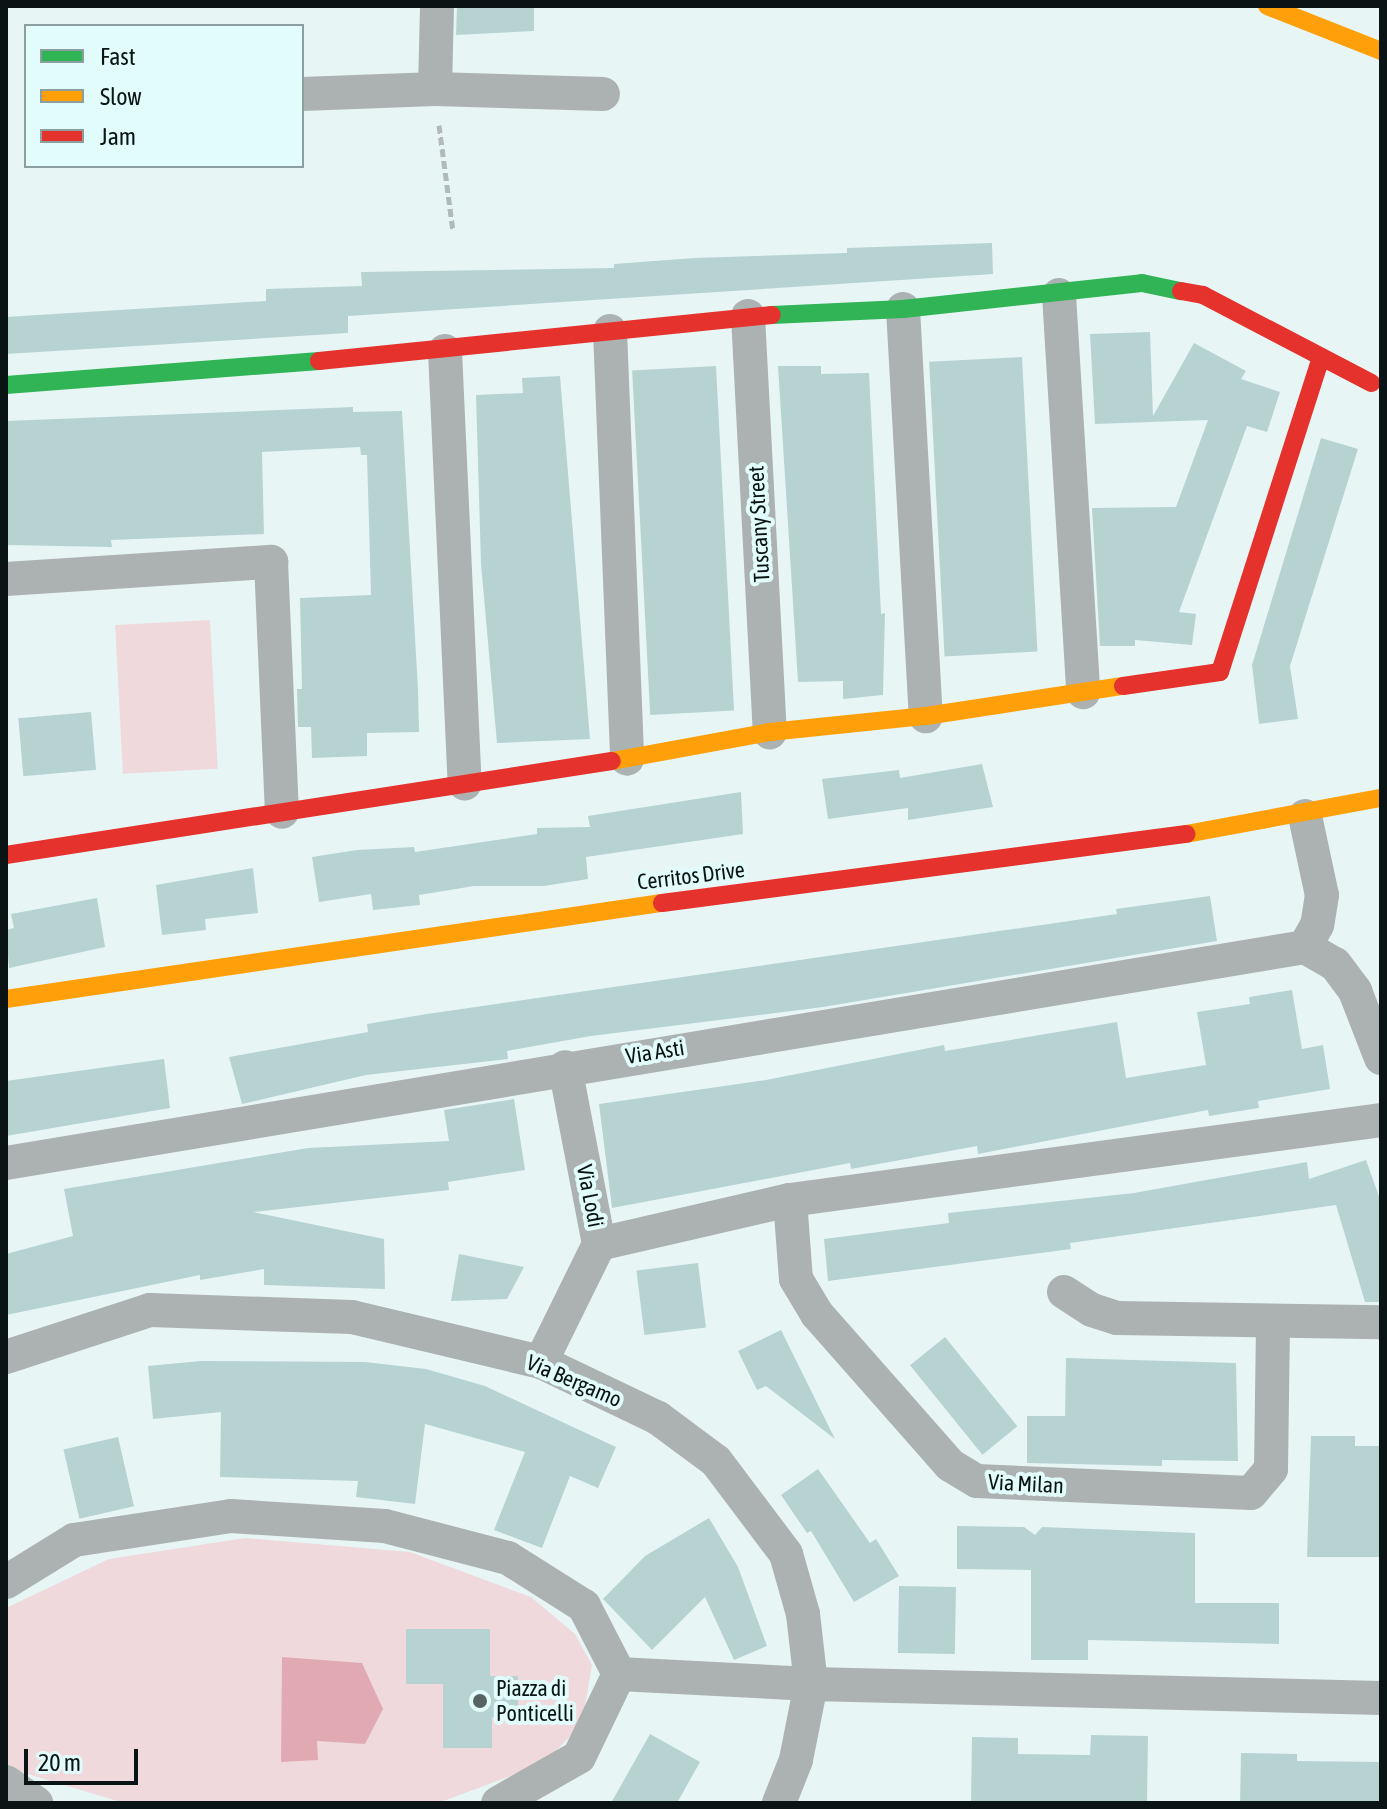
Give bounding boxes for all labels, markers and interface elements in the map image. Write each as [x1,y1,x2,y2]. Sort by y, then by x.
legend [24,24,304,168]
text: Fast [100,43,136,70]
text: Slow [100,83,142,110]
text: Jam [100,123,136,150]
street label: Tuscany Street [743,465,775,583]
street label: Cerritos Drive [636,856,746,896]
street label: Via Asti [624,1034,686,1070]
street label: Via Lodi [571,1162,609,1230]
street label: Via Bergamo [522,1349,626,1413]
street label: Via Milan [988,1469,1064,1499]
place label: Piazza di Ponticelli [496,1675,574,1726]
marker: Piazza di Ponticelli [471,1692,489,1710]
scale bar [28,1733,142,1783]
text: 20 m [38,1749,81,1776]

